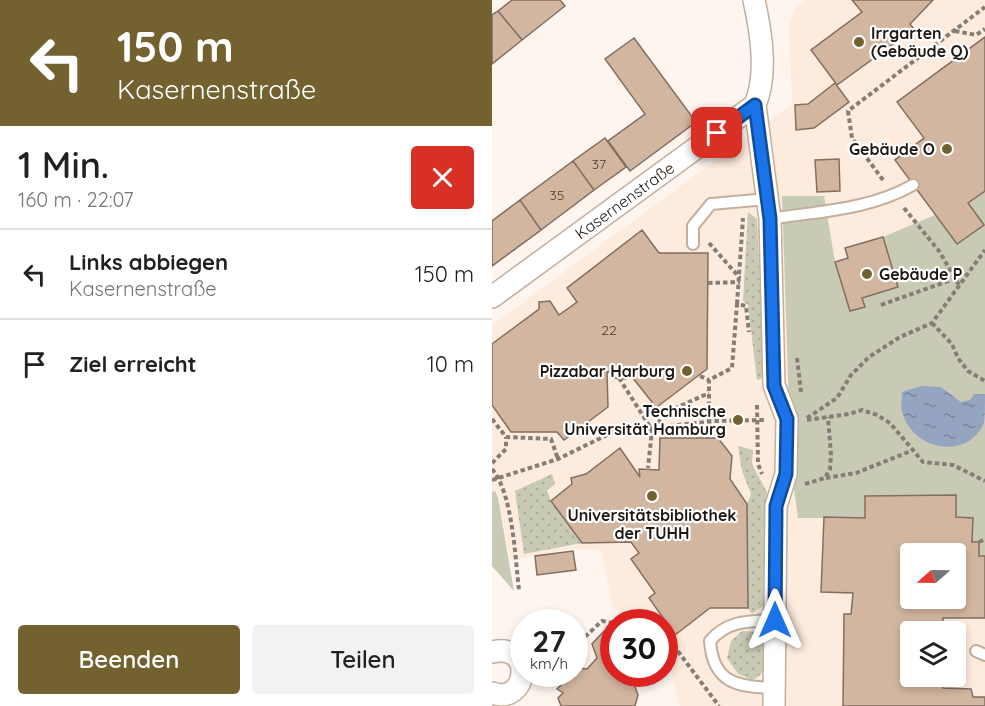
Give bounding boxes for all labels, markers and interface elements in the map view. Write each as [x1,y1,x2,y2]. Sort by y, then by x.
text: 150 m [117,20,234,73]
place label: Irrgarten (Gebäude Q) [871,23,969,61]
icon: left [18,24,96,102]
marker: Irrgarten (Gebäude Q) [852,35,866,49]
text: Kasernenstraße [117,72,316,106]
pin [691,107,742,158]
icon: arrive [700,116,733,149]
place label: Gebäude O [849,139,935,159]
text: 1 Min. [18,142,109,187]
marker: Gebäude O [940,142,954,156]
button: close [411,146,474,209]
house number: 37 [592,155,606,173]
street label: Kasernenstraße [571,157,678,243]
house number: 35 [550,186,564,204]
text: 160 m · 22:07 [18,187,134,212]
text: Links abbiegen [69,248,228,276]
icon: left [18,258,51,291]
text: 150 m [415,260,474,288]
place label: Gebäude P [879,264,963,284]
marker: Gebäude P [860,267,874,281]
text: Kasernenstraße [69,276,217,301]
house number: 22 [601,321,617,339]
icon: arrive [18,348,51,381]
text: Ziel erreicht [69,350,197,378]
text: 10 m [427,350,474,378]
place label: Pizzabar Harburg [540,361,675,381]
marker: Pizzabar Harburg [680,364,694,378]
place label: Technische Universität Hamburg [564,401,726,439]
marker: Technische Universität Hamburg [731,413,745,427]
marker: Universitätsbibliothek der TUHH [645,489,659,503]
place label: Universitätsbibliothek der TUHH [568,505,736,543]
north arrow [900,543,966,609]
map controls [900,543,966,687]
position arrow [743,588,807,652]
speed limit sign: 30 [600,609,678,687]
button: layers [900,621,966,687]
text: 27 [532,622,566,660]
button: Beenden [18,625,240,694]
button: Teilen [252,625,474,694]
text: km/h [530,654,568,673]

